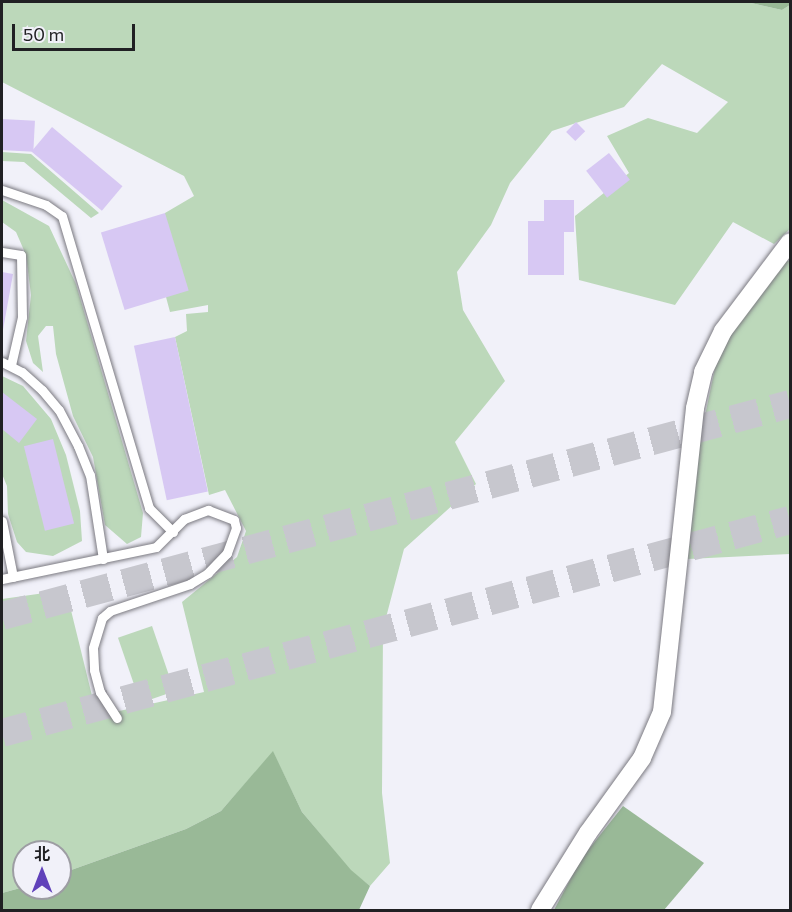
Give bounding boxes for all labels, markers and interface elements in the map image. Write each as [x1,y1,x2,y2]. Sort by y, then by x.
scale bar [15,12,138,50]
text: 50 m [23,23,64,45]
north arrow [12,840,72,900]
text: 北 [34,844,50,863]

